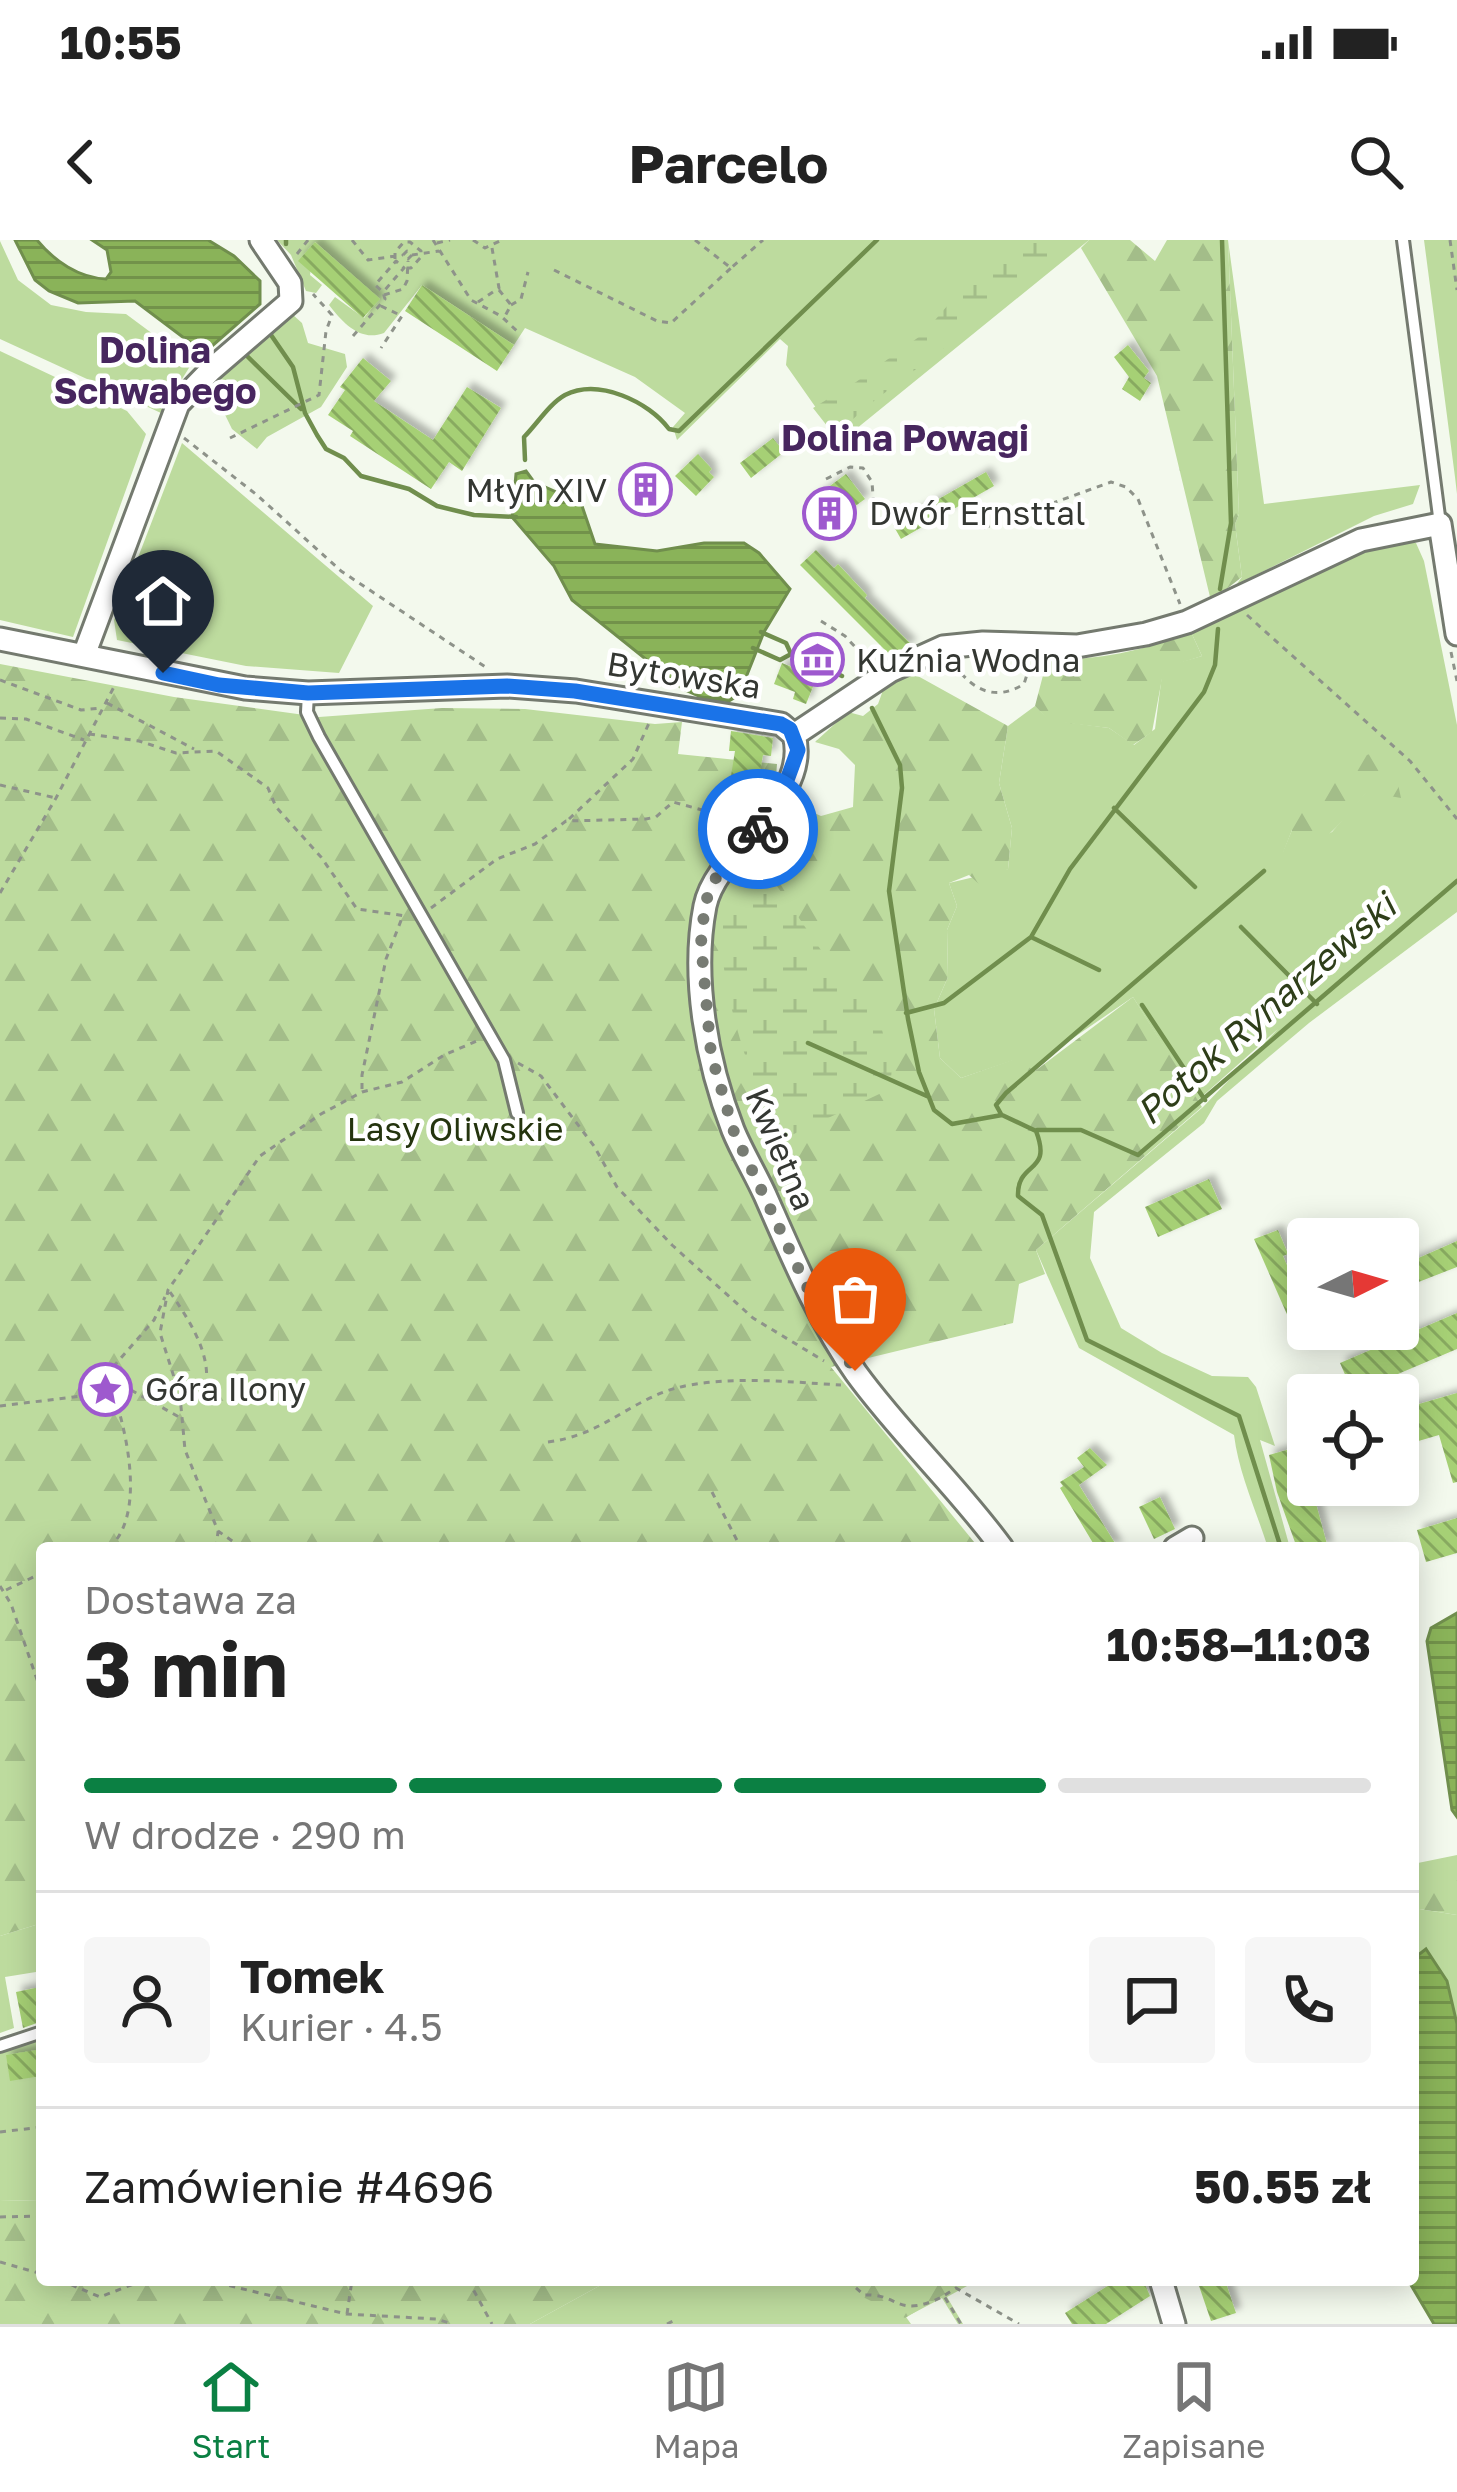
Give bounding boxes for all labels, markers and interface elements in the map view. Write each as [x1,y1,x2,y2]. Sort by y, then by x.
text: 10:55 [60,15,182,69]
icon: back [48,129,114,195]
icon: search [1343,129,1409,195]
text: Parcelo [628,130,829,195]
district label: Dolina Schwabego [53,328,257,412]
district label: Dolina Powagi [781,416,1029,459]
building icon: Młyn XIV [618,462,674,518]
place label: Młyn XIV [465,470,607,509]
building icon: Dwór Ernsttal [802,485,858,541]
place label: Dwór Ernsttal [869,493,1085,532]
pin [112,550,214,673]
icon: home [130,568,196,634]
museum icon: Kuźnia Wodna [789,632,845,688]
place label: Kuźnia Wodna [856,640,1080,679]
street label: Bytowska [604,643,764,706]
courier [698,769,818,889]
icon: bike [725,796,791,862]
water label: Potok Rynarzewski [1127,882,1407,1133]
street label: Kwietna [738,1082,825,1216]
park label: Lasy Oliwskie [347,1109,563,1148]
north arrow [1287,1218,1419,1350]
map controls [1287,1218,1419,1506]
pin [804,1248,906,1371]
icon: bag [822,1266,888,1332]
place icon: Góra Ilony [78,1361,134,1417]
place label: Góra Ilony [145,1369,306,1408]
button: locate [1287,1374,1419,1506]
text: Dostawa za [84,1576,297,1623]
text: 10:58–11:03 [1107,1617,1371,1671]
text: 3 min [84,1621,288,1714]
text: W drodze · 290 m [84,1811,406,1858]
button: person [84,1937,210,2063]
button: chat [1089,1937,1215,2063]
button: phone [1245,1937,1371,2063]
text: Tomek [240,1949,385,2003]
text: Kurier · 4.5 [240,2003,443,2050]
text: Zamówienie #4696 [84,2159,494,2213]
text: 50.55 zł [1194,2159,1371,2213]
tab: Start [191,2354,271,2465]
tab: Mapa [653,2354,739,2465]
tab: Zapisane [1122,2354,1266,2465]

